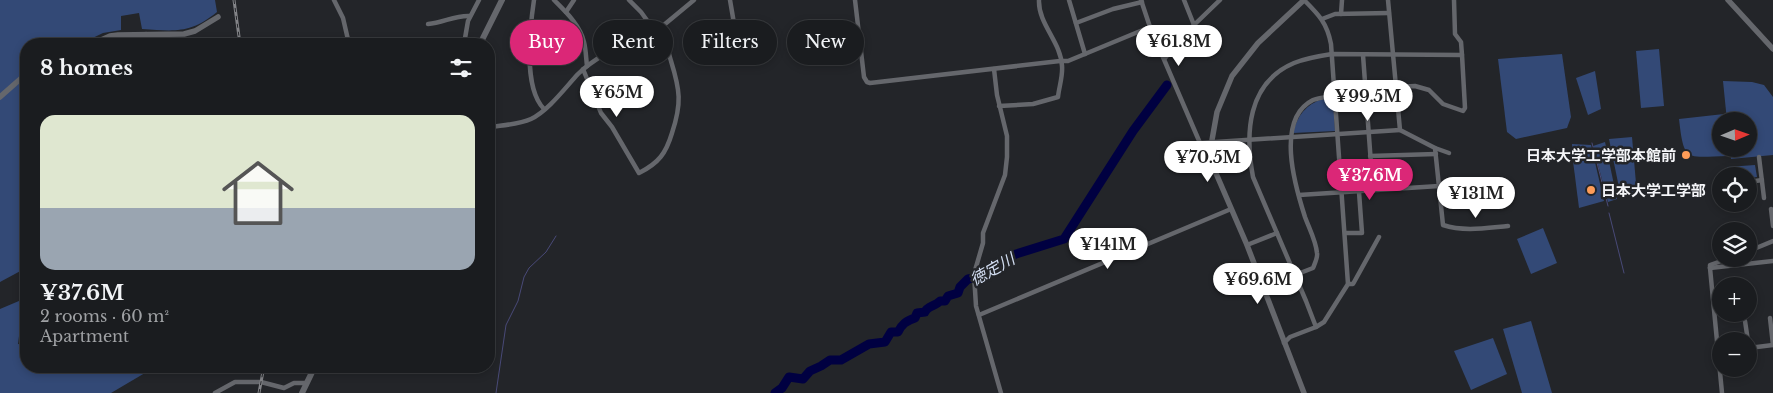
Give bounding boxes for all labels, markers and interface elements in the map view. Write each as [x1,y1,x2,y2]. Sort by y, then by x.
chip: Buy [510,20,583,65]
chip: Rent [593,20,673,65]
chip: Filters [683,20,777,65]
chip: New [787,20,864,65]
pin: ¥61.8M [1138,24,1220,67]
text: ¥61.8M [1147,31,1211,51]
icon: filters [447,54,475,82]
text: 8 homes [40,55,133,81]
pin: ¥65M [587,76,647,118]
pin: ¥99.5M [1327,80,1409,122]
text: ¥65M [591,82,643,102]
text: ¥99.5M [1335,86,1401,106]
north arrow [1712,112,1758,158]
map controls [1712,112,1757,377]
pin: ¥70.5M [1167,140,1249,183]
place label: 日本大学工学部本館前 [1526,146,1676,165]
text: ¥70.5M [1175,147,1241,167]
icon: home [213,148,303,238]
marker: 日本大学工学部本館前 [1680,149,1692,161]
pin: ¥37.6M [1329,158,1411,201]
text: ¥37.6M [1338,165,1402,185]
button: locate [1712,167,1757,212]
pin: ¥131M [1441,176,1511,219]
place label: 日本大学工学部 [1601,181,1706,200]
text: ¥131M [1448,183,1504,203]
marker: 日本大学工学部 [1585,184,1597,196]
button: layers [1712,222,1757,267]
pin: ¥141M [1073,228,1143,270]
text: ¥141M [1080,234,1136,254]
water label: 徳定川 [966,248,1020,289]
pin: ¥69.6M [1217,262,1299,305]
text: ¥69.6M [1224,269,1292,289]
button: + [1712,277,1757,322]
text: ¥37.6M [40,280,124,306]
text: 2 rooms · 60 m² [40,306,169,326]
text: Apartment [40,326,129,346]
button: − [1712,332,1757,377]

